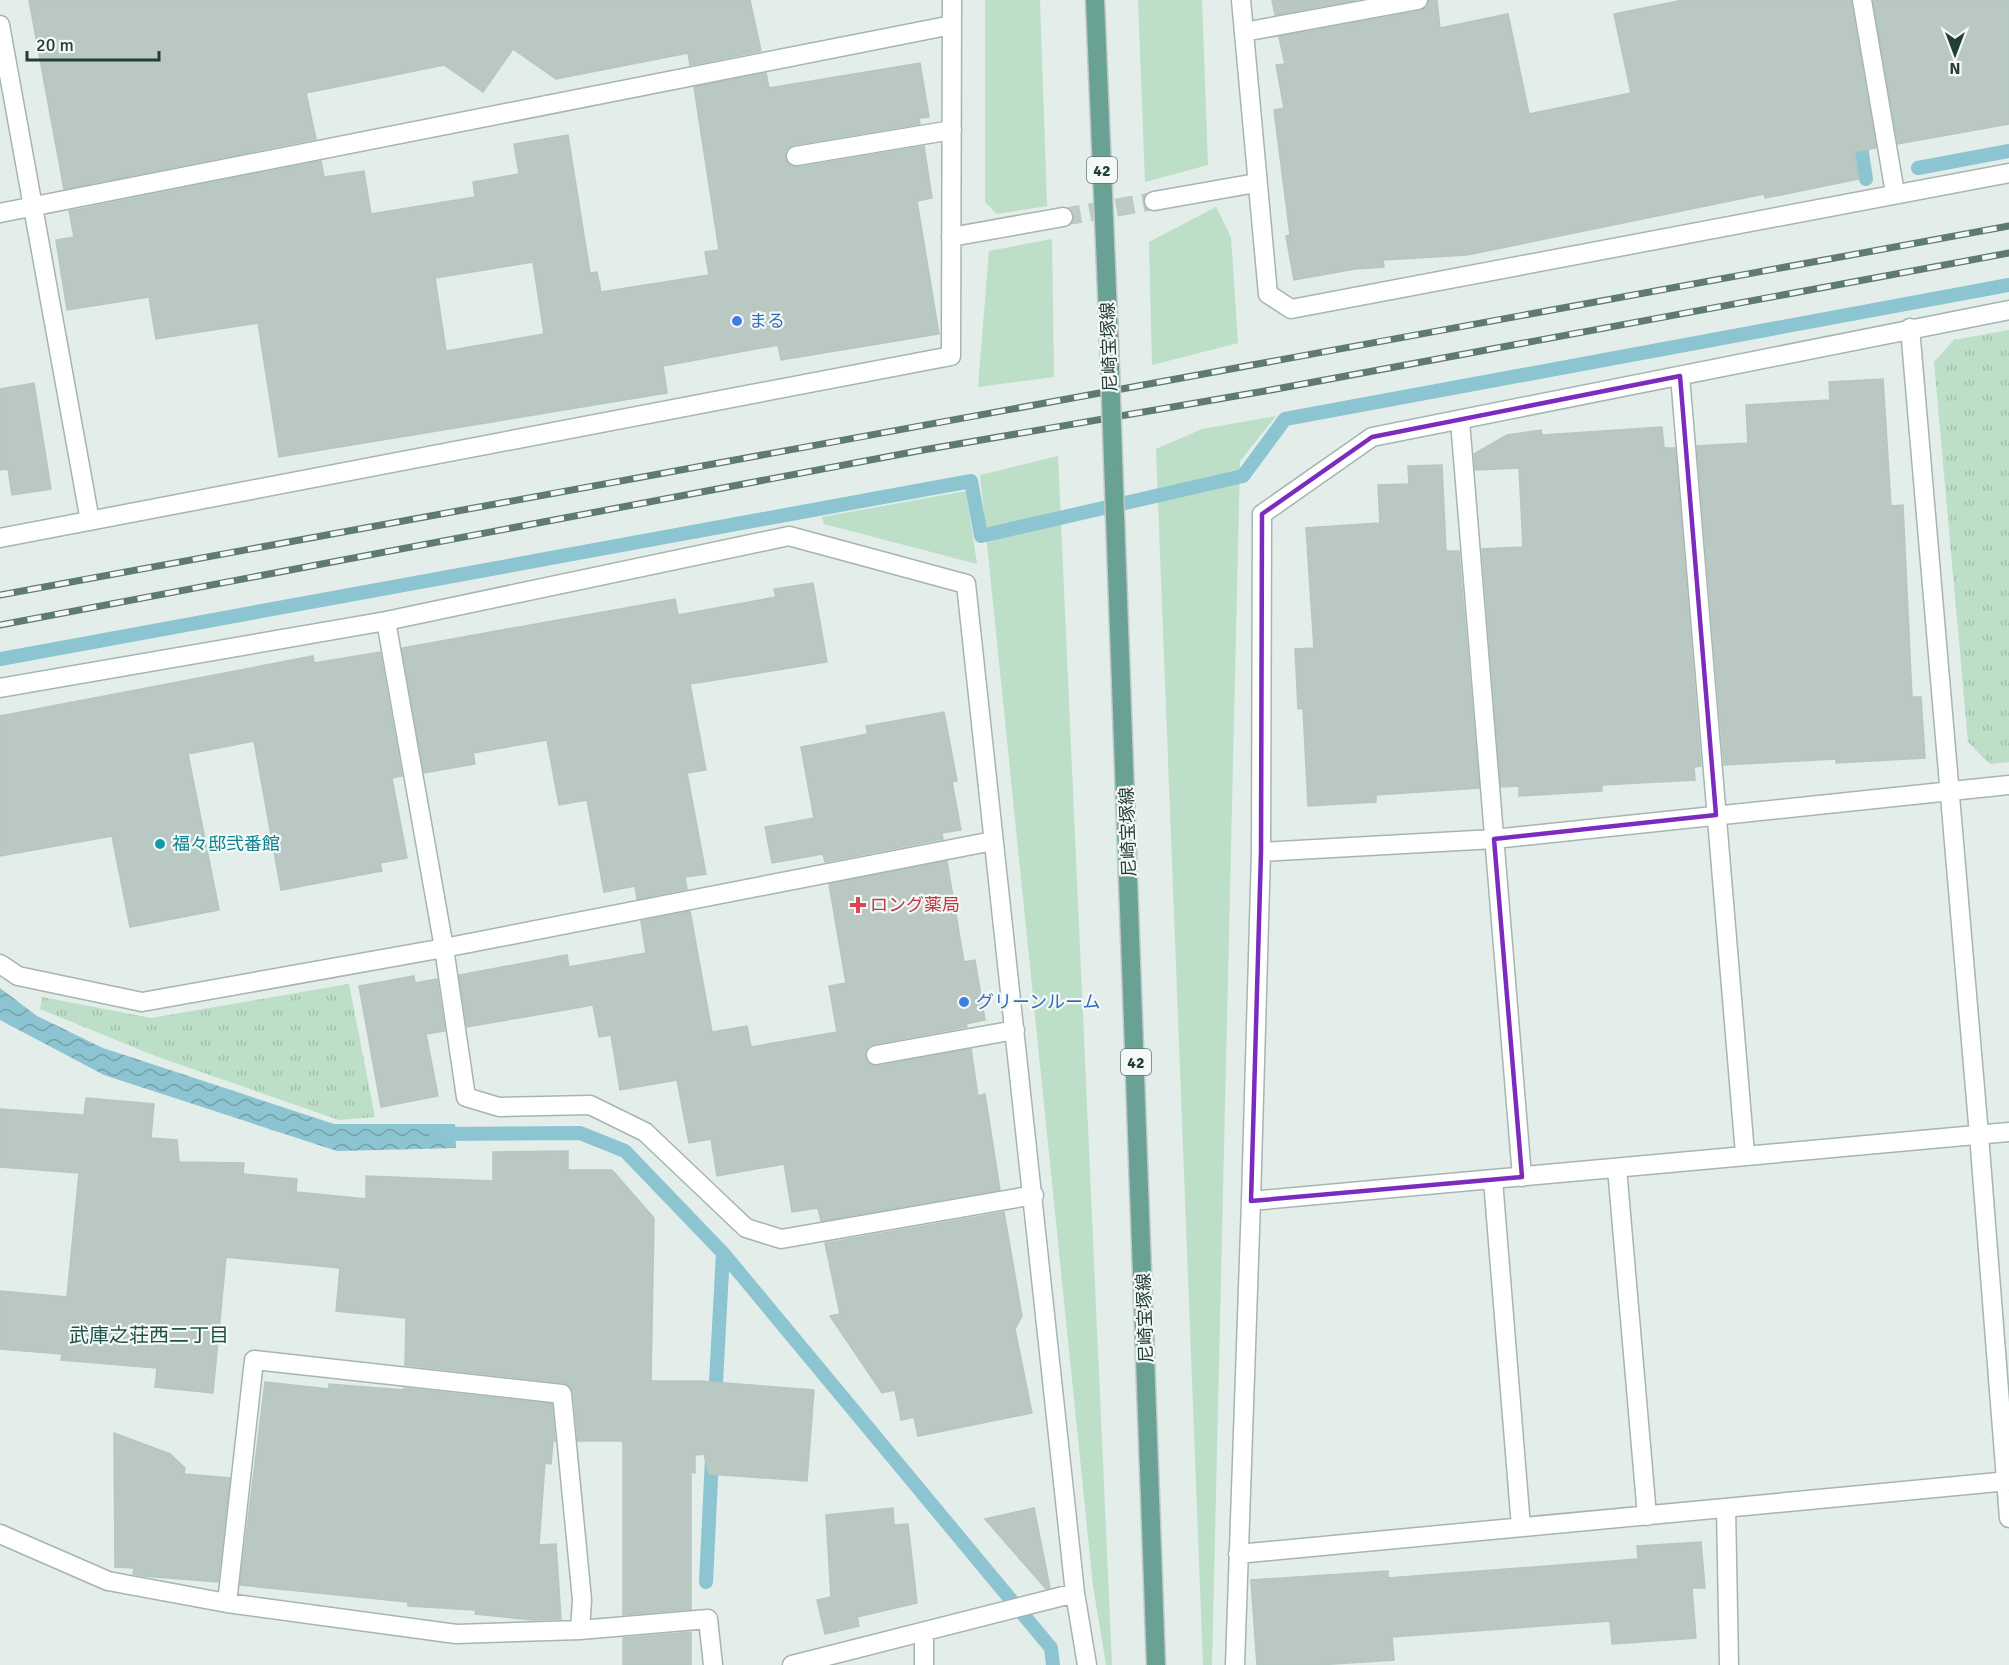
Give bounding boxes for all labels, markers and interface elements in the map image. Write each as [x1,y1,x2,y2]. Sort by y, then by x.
scale bar [27,24,159,62]
north arrow [1925,24,1985,84]
text: 20 m [36,34,74,56]
text: N [1949,58,1961,78]
road number: 42 [1087,157,1117,183]
street label: 尼崎宝塚線 [1096,302,1122,392]
place label: まる [749,310,785,332]
marker: まる [730,314,744,328]
street label: 尼崎宝塚線 [1115,787,1141,877]
place label: 福々邸弐番館 [172,833,280,855]
marker: 福々邸弐番館 [153,837,167,851]
place label: ロング薬局 [870,894,960,916]
marker: ロング薬局 [851,898,865,912]
place label: グリーンルーム [976,991,1101,1013]
marker: グリーンルーム [957,995,971,1009]
road number: 42 [1121,1049,1151,1075]
street label: 尼崎宝塚線 [1132,1273,1158,1363]
district label: 武庫之荘西二丁目 [69,1323,229,1348]

